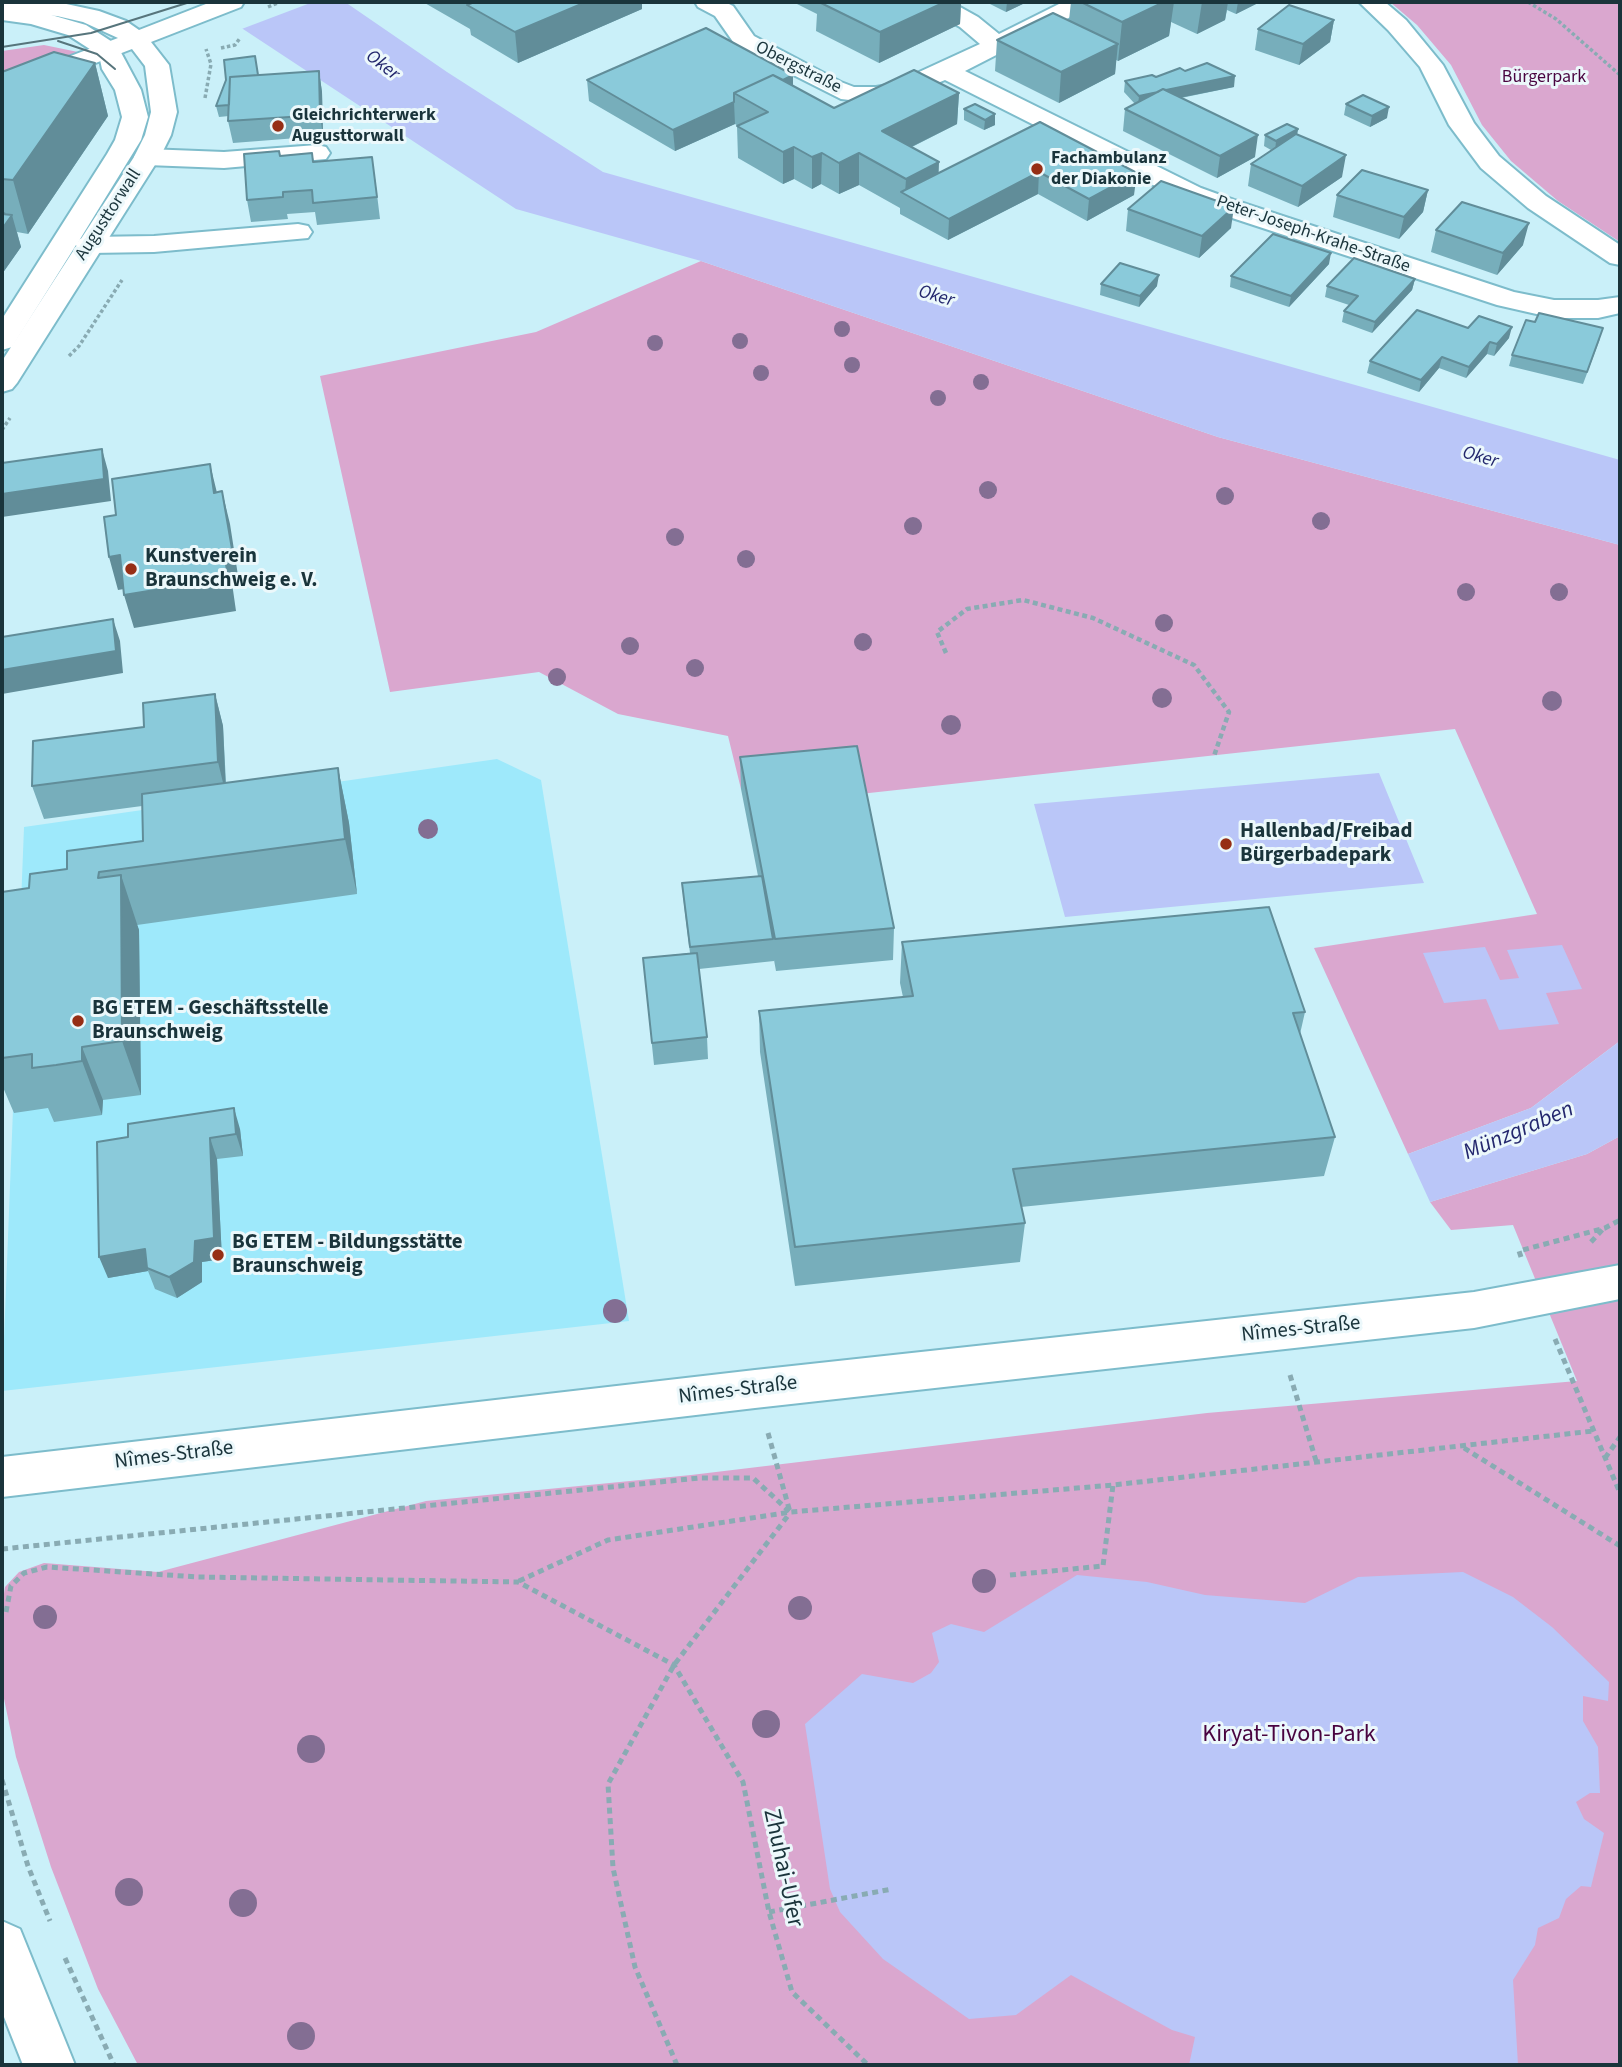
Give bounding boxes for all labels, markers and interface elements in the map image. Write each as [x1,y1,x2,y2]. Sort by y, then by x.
street label: Obergstraße [751,37,845,99]
water label: Oker [361,46,403,86]
park label: Bürgerpark [1502,67,1586,89]
place label: Gleichrichterwerk Augusttorwall [292,105,436,148]
marker: Gleichrichterwerk Augusttorwall [270,118,286,134]
place label: Fachambulanz der Diakonie [1051,148,1167,190]
marker: Fachambulanz der Diakonie [1029,161,1045,177]
street label: Augusttorwall [72,165,146,265]
street label: Peter-Joseph-Krahe-Straße [1213,192,1413,278]
water label: Oker [915,281,957,313]
water label: Oker [1459,442,1501,474]
place label: Kunstverein Braunschweig e. V. [145,544,318,594]
marker: Kunstverein Braunschweig e. V. [123,561,139,577]
place label: Hallenbad/Freibad Bürgerbadepark [1240,819,1412,869]
marker: Hallenbad/Freibad Bürgerbadepark [1218,836,1234,852]
place label: BG ETEM - Geschäftsstelle Braunschweig [92,996,329,1046]
marker: BG ETEM - Geschäftsstelle Braunschweig [70,1013,86,1029]
water label: Münzgraben [1460,1096,1578,1168]
place label: BG ETEM - Bildungsstätte Braunschweig [232,1230,463,1280]
marker: BG ETEM - Bildungsstätte Braunschweig [210,1247,226,1263]
street label: Nîmes-Straße [1240,1311,1362,1349]
street label: Nîmes-Straße [677,1371,799,1411]
street label: Nîmes-Straße [113,1436,235,1476]
park label: Kiryat-Tivon-Park [1202,1722,1376,1750]
street label: Zhuhai-Ufer [755,1806,809,1930]

